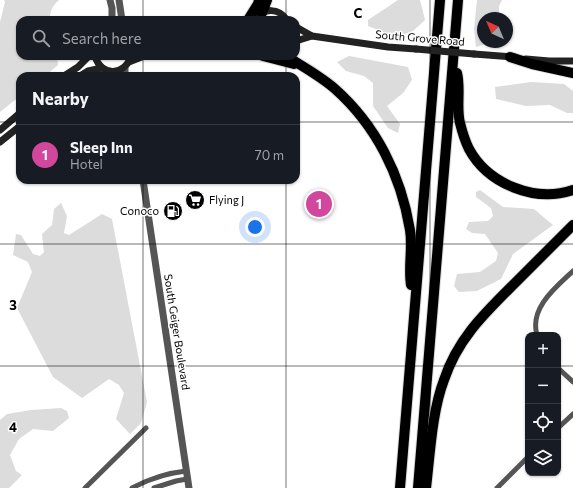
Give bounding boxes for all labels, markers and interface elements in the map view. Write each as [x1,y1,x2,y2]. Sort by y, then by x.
text: C [354,5,363,21]
north arrow [477,12,513,48]
search box [16,16,300,60]
icon: search [30,27,52,49]
street label: South Grove Road [375,27,465,48]
text: Search here [62,29,141,47]
text: Nearby [32,88,89,109]
text: Sleep Inn [70,138,133,156]
text: 1 [42,147,48,163]
text: 70 m [255,147,284,163]
text: Hotel [70,156,103,172]
supermarket icon: Flying J [184,189,206,211]
pin: 1 [306,189,332,219]
place label: Flying J [209,193,244,207]
fuel station icon: Conoco [162,200,184,222]
place label: Conoco [120,204,159,217]
your location [245,217,265,237]
street label: South Geiger Boulevard [162,273,193,391]
text: 3 [9,297,17,313]
map controls [525,332,561,476]
button: + [525,332,561,368]
button: − [525,368,561,404]
button: locate [525,404,561,440]
text: 4 [9,419,17,435]
button: layers [525,440,561,476]

